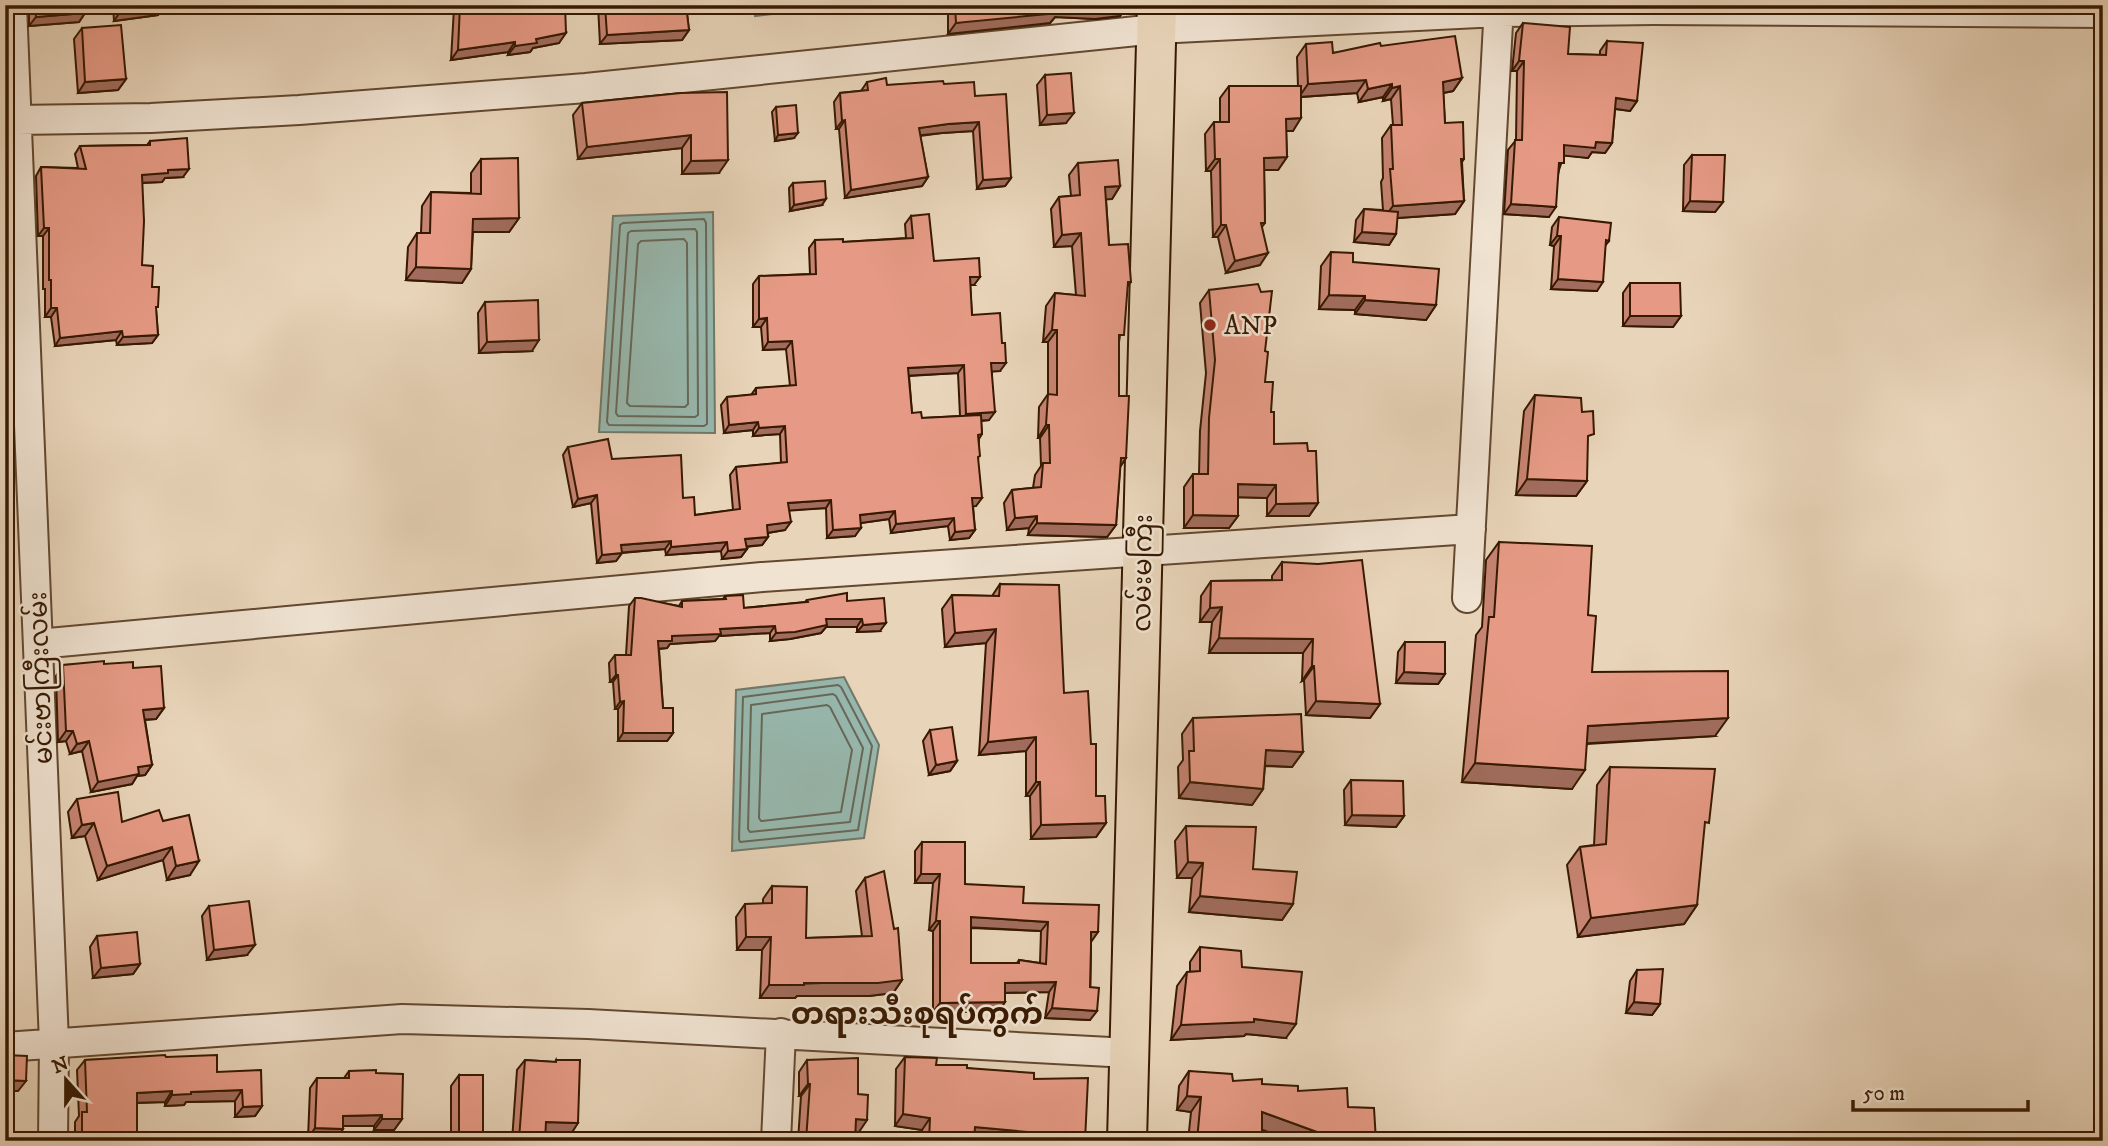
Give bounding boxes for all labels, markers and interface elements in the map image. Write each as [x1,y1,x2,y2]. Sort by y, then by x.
place label: ANP [1224,310,1277,343]
marker: ANP [1202,317,1218,333]
street label: လမ်းမကြီး [1124,514,1164,632]
street label: မင်းဗာကြီးလမ်း [20,591,64,765]
district label: တရားသီးစုရပ်ကွက် [791,993,1043,1038]
north arrow [32,1044,102,1114]
text: N [49,1052,72,1079]
scale bar [1853,1069,2028,1113]
text: 50 m [1863,1081,1905,1107]

